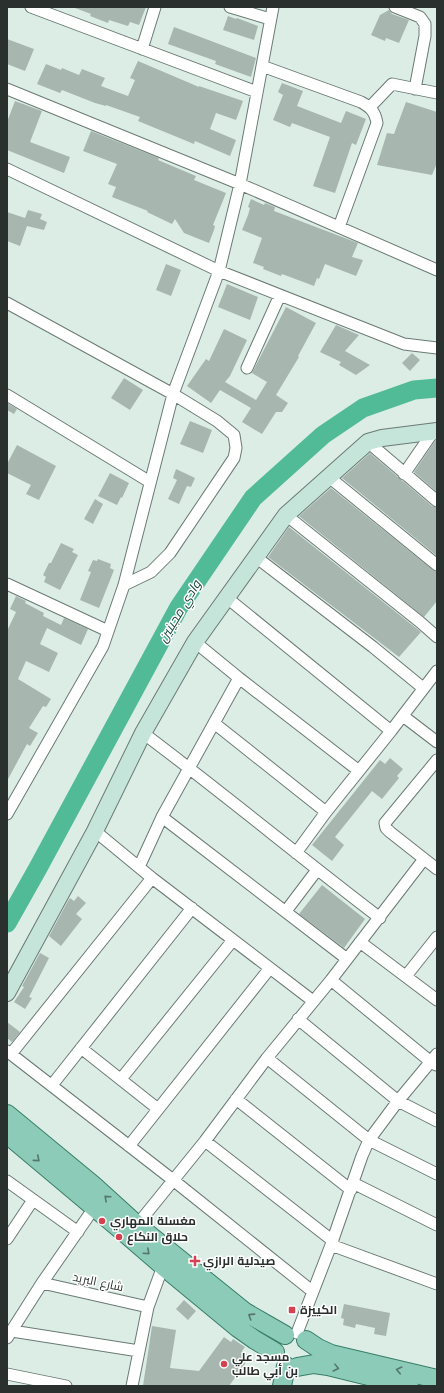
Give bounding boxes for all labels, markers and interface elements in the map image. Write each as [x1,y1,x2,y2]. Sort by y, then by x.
water label: وادي مجينين [155,577,207,647]
one-way arrow [32,1155,40,1162]
one-way arrow [105,1196,112,1203]
place label: مغسلة المهاري [110,1214,196,1231]
marker: مغسلة المهاري [97,1216,107,1226]
place label: حلاق النكاع [127,1230,188,1246]
marker: حلاق النكاع [114,1232,124,1242]
one-way arrow [142,1248,150,1255]
place label: صيدلية الرازي [203,1254,275,1271]
marker: صيدلية الرازي [190,1256,200,1266]
street label: شارع البريد [71,1270,125,1295]
place label: الكييزة [300,1303,337,1318]
marker: الكييزة [287,1305,297,1315]
one-way arrow [248,1313,255,1320]
place label: مسجد علي بن أبي طالب [232,1350,298,1381]
marker: مسجد علي بن أبي طالب [219,1359,229,1369]
one-way arrow [332,1363,339,1372]
one-way arrow [396,1366,403,1375]

